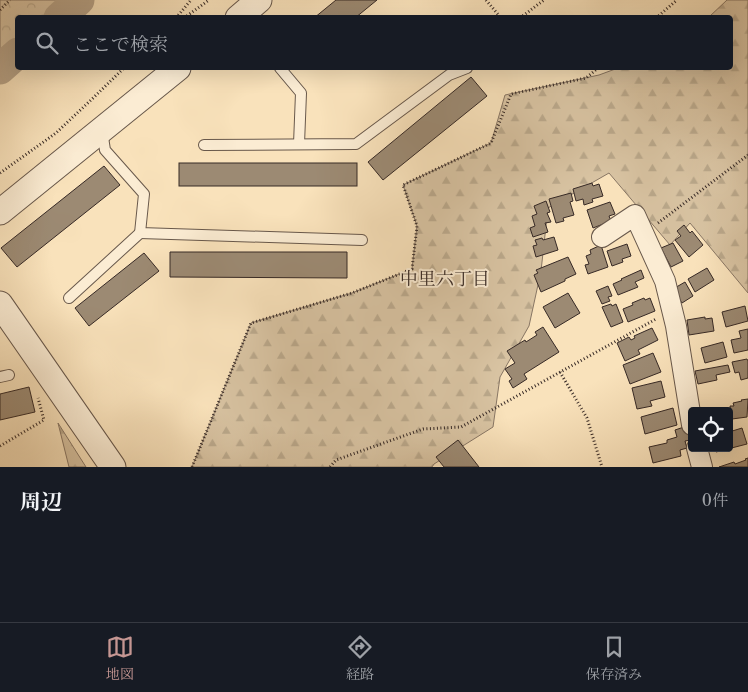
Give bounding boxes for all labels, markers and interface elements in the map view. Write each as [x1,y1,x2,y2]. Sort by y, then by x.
search box [15,15,733,70]
icon: search [33,29,61,57]
text: ここで検索 [73,33,168,56]
district label: 中里六丁目 [400,268,490,290]
map controls [688,407,733,452]
button: locate [688,407,733,452]
text: 周辺 [20,489,62,514]
text: 0件 [702,490,728,510]
tab: 地図 [106,633,134,683]
tab: 経路 [346,633,374,683]
tab: 保存済み [586,633,642,683]

